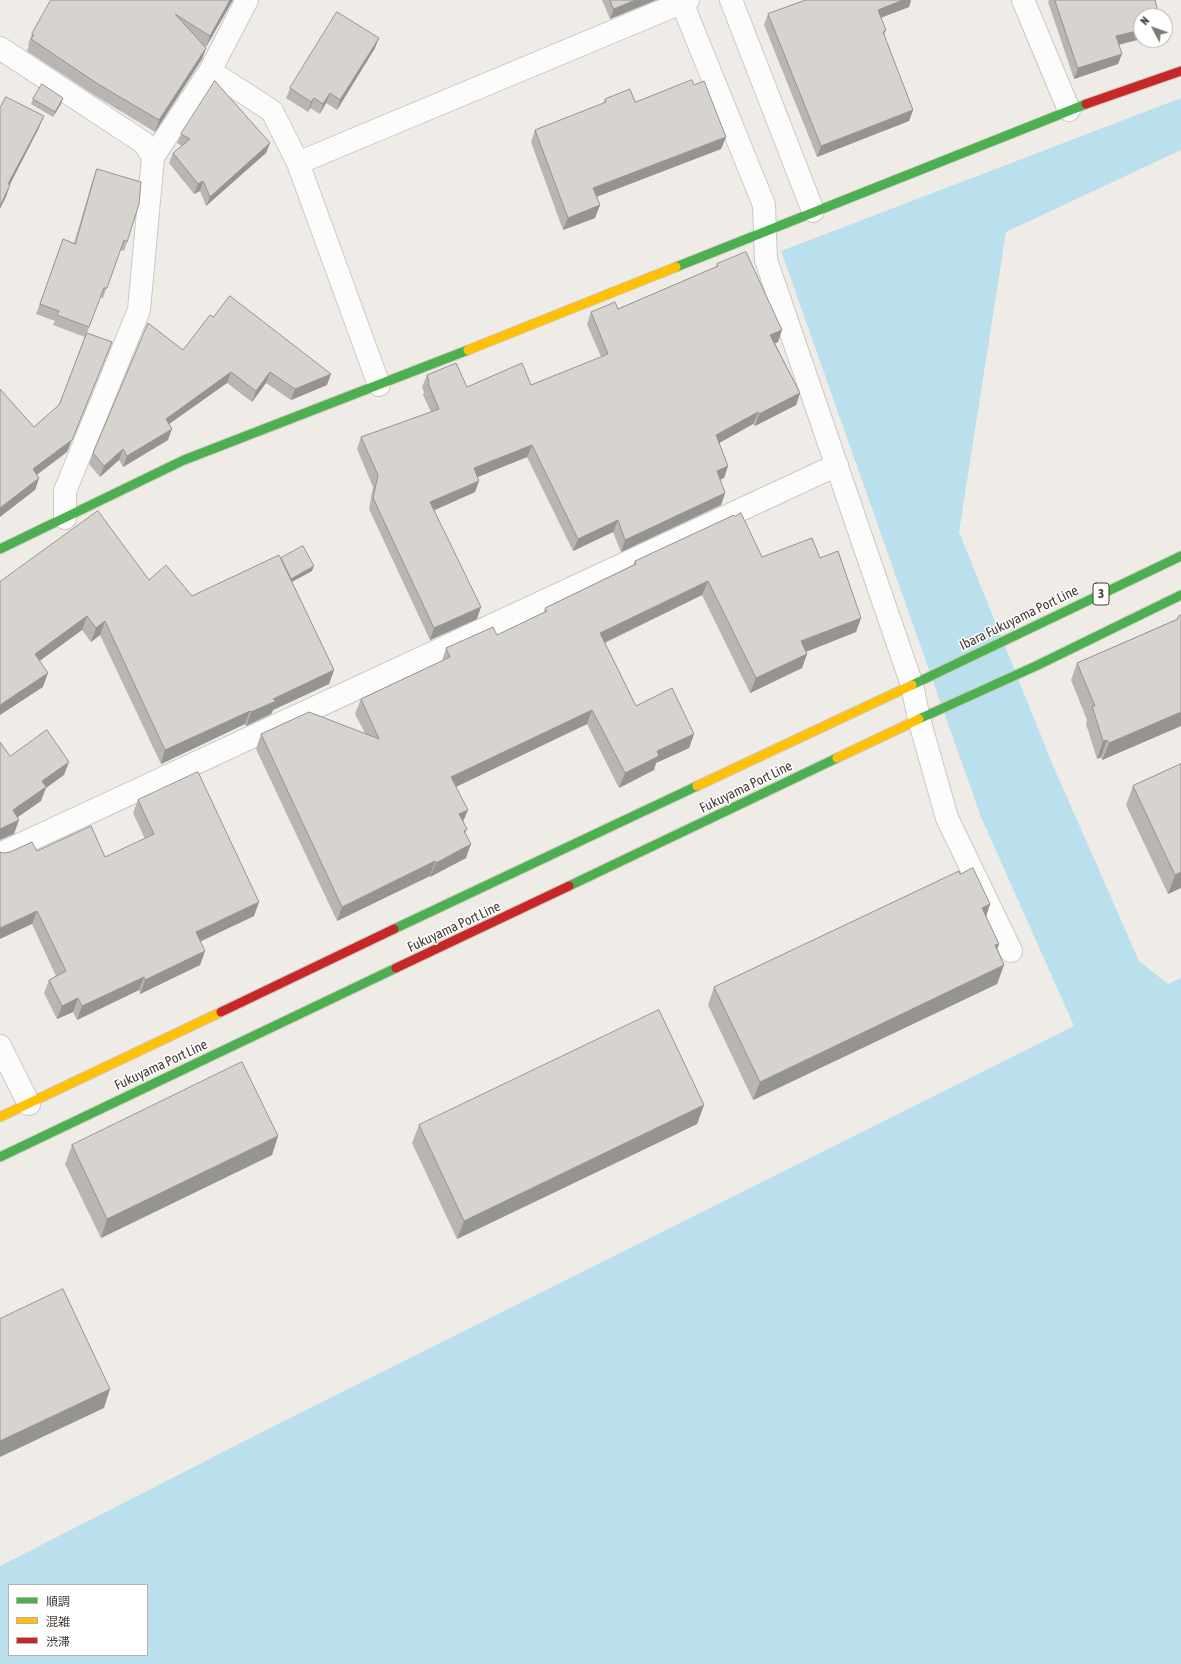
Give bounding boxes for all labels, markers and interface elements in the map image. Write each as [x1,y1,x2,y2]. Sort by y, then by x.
north arrow [1133,8,1173,48]
text: N [1138,14,1151,27]
street label: Ibara Fukuyama Port Line [957,582,1081,654]
road number: 3 [1093,583,1109,605]
street label: Fukuyama Port Line [697,757,795,817]
street label: Fukuyama Port Line [405,898,503,956]
street label: Fukuyama Port Line [112,1036,210,1094]
legend [8,1584,148,1656]
text: 順調 [46,1595,70,1609]
text: 混雑 [46,1615,70,1629]
text: 渋滞 [46,1635,70,1649]

